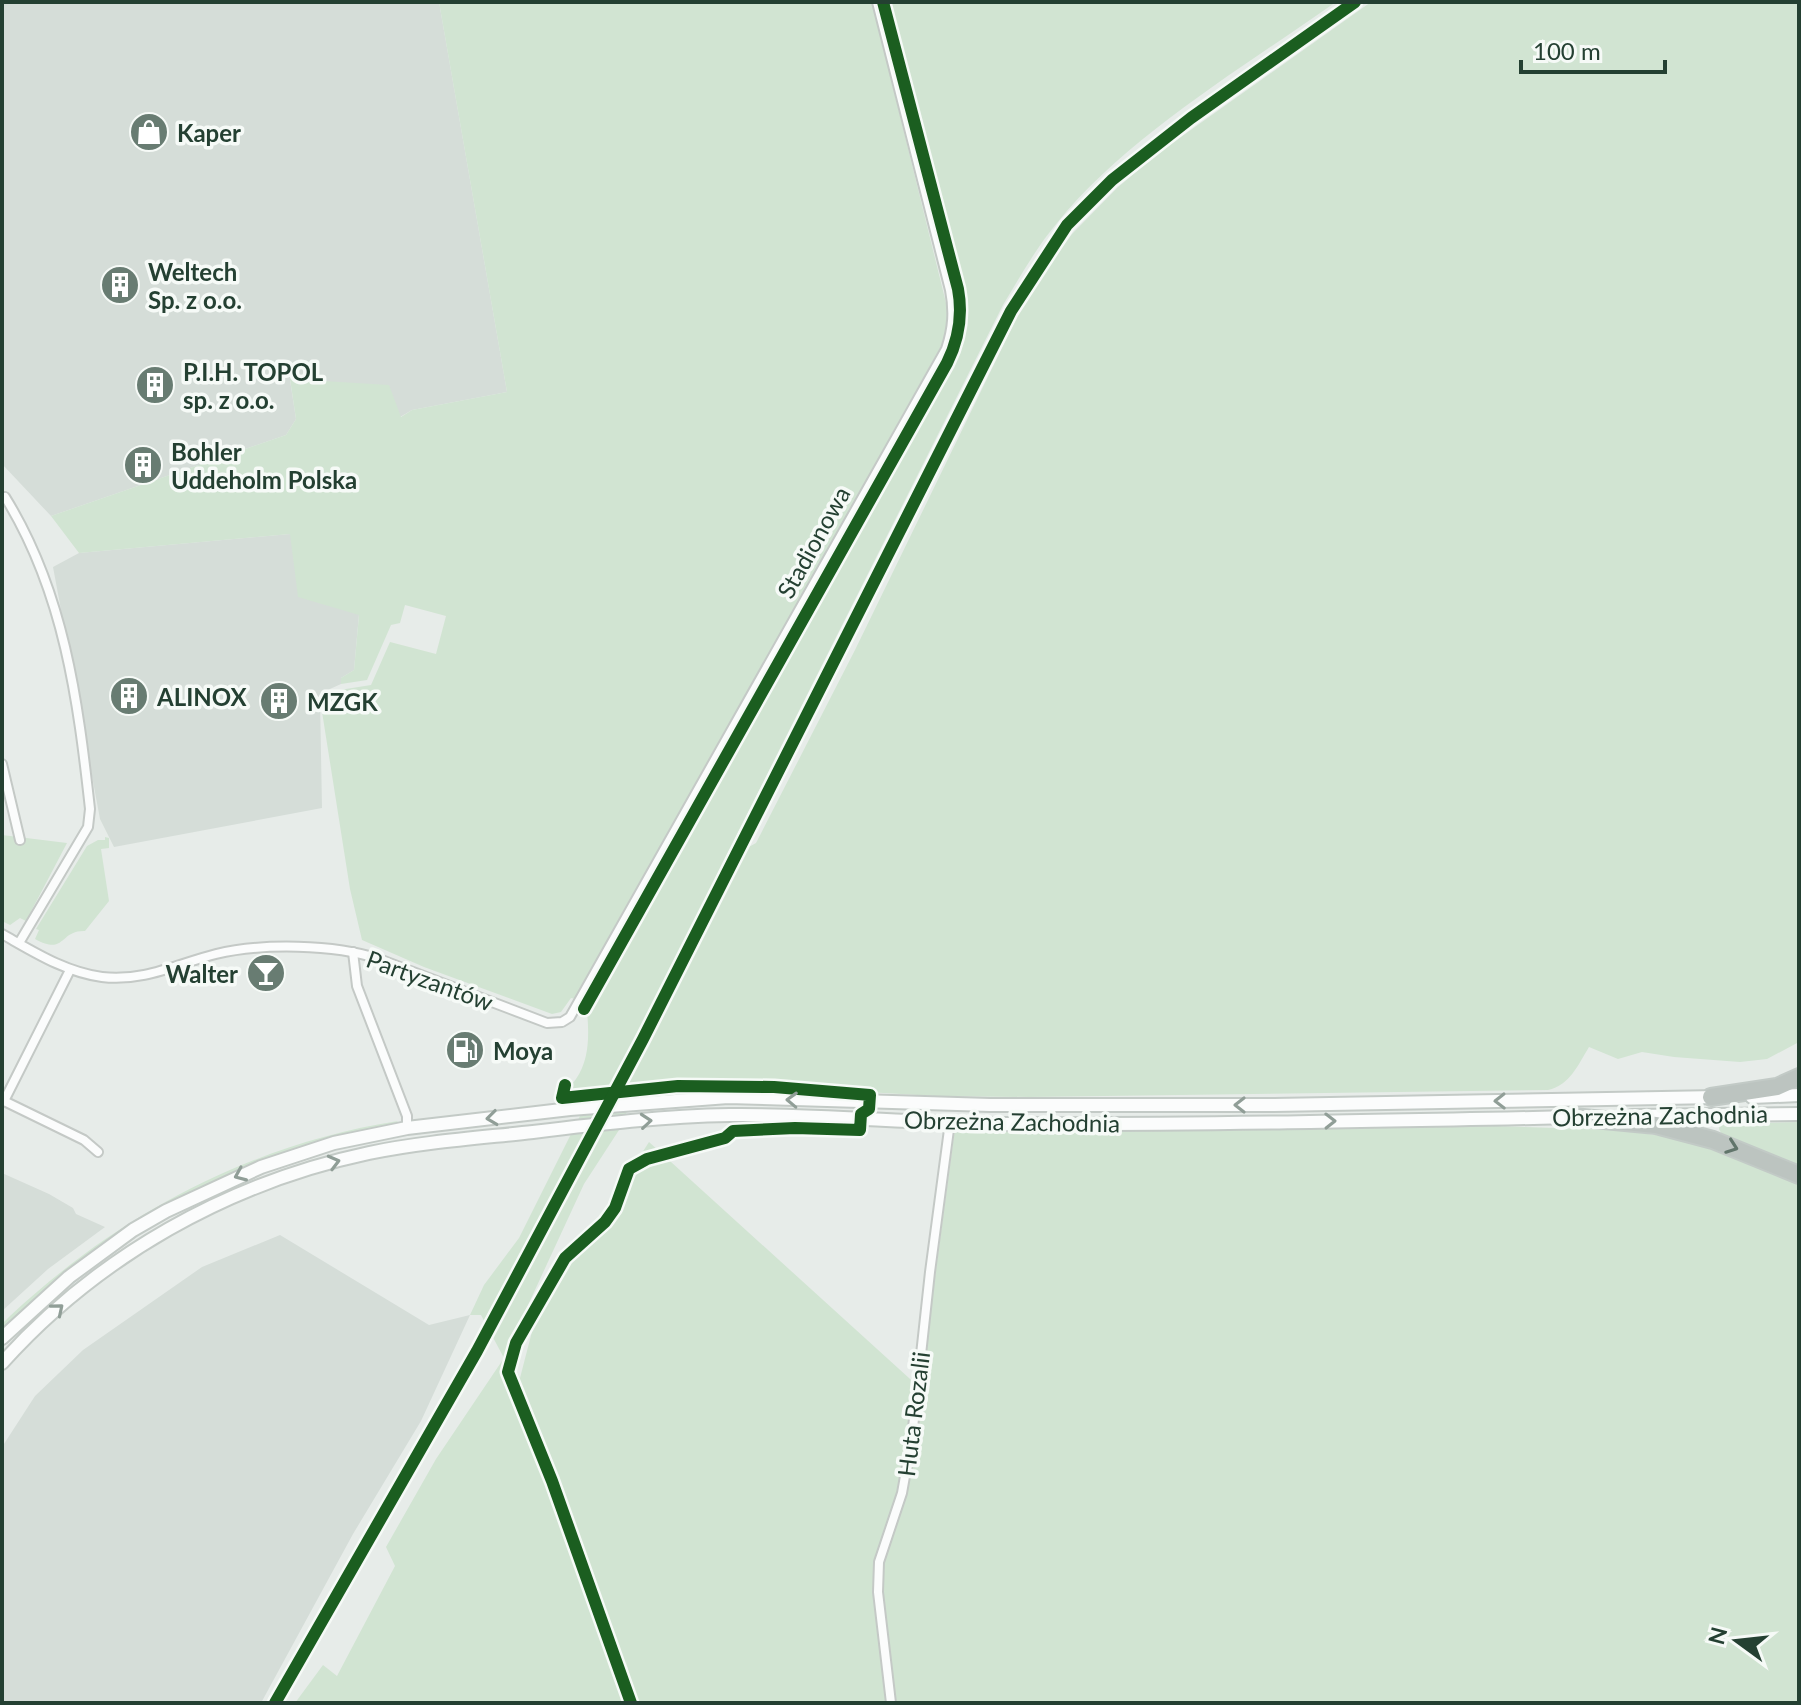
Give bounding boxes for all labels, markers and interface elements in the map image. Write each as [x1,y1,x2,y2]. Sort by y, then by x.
scale bar [1521,24,1665,74]
text: 100 m [1533,36,1601,65]
shop icon: Kaper [128,111,170,153]
place label: Kaper [177,118,241,147]
place label: Weltech Sp. z o.o. [148,257,242,314]
building icon: Weltech Sp. z o.o. [99,264,141,306]
place label: P.I.H. TOPOL sp. z o.o. [183,357,324,414]
building icon: P.I.H. TOPOL sp. z o.o. [134,364,176,406]
place label: Bohler Uddeholm Polska [171,437,357,494]
building icon: Bohler Uddeholm Polska [122,444,164,486]
street label: Stadionowa [770,481,856,603]
building icon: ALINOX [108,675,150,717]
building icon: MZGK [258,680,300,722]
place label: ALINOX [156,682,248,711]
place label: MZGK [307,687,378,716]
street label: Partyzantów [363,944,497,1016]
bar icon: Walter [245,952,287,994]
place label: Walter [166,959,238,988]
fuel station icon: Moya [444,1029,486,1071]
place label: Moya [493,1036,553,1065]
one-way arrow [785,1091,798,1108]
one-way arrow [1493,1092,1506,1110]
one-way arrow [1233,1096,1246,1114]
street label: Obrzeżna Zachodnia [1552,1099,1768,1131]
street label: Obrzeżna Zachodnia [904,1105,1120,1137]
one-way arrow [485,1109,498,1126]
one-way arrow [640,1112,653,1129]
one-way arrow [1324,1112,1337,1130]
one-way arrow [1724,1137,1738,1153]
one-way arrow [326,1154,340,1171]
one-way arrow [234,1166,248,1182]
one-way arrow [48,1304,63,1319]
street label: Huta Rozalii [891,1350,935,1478]
north arrow [1697,1601,1777,1681]
text: N [1702,1624,1732,1647]

